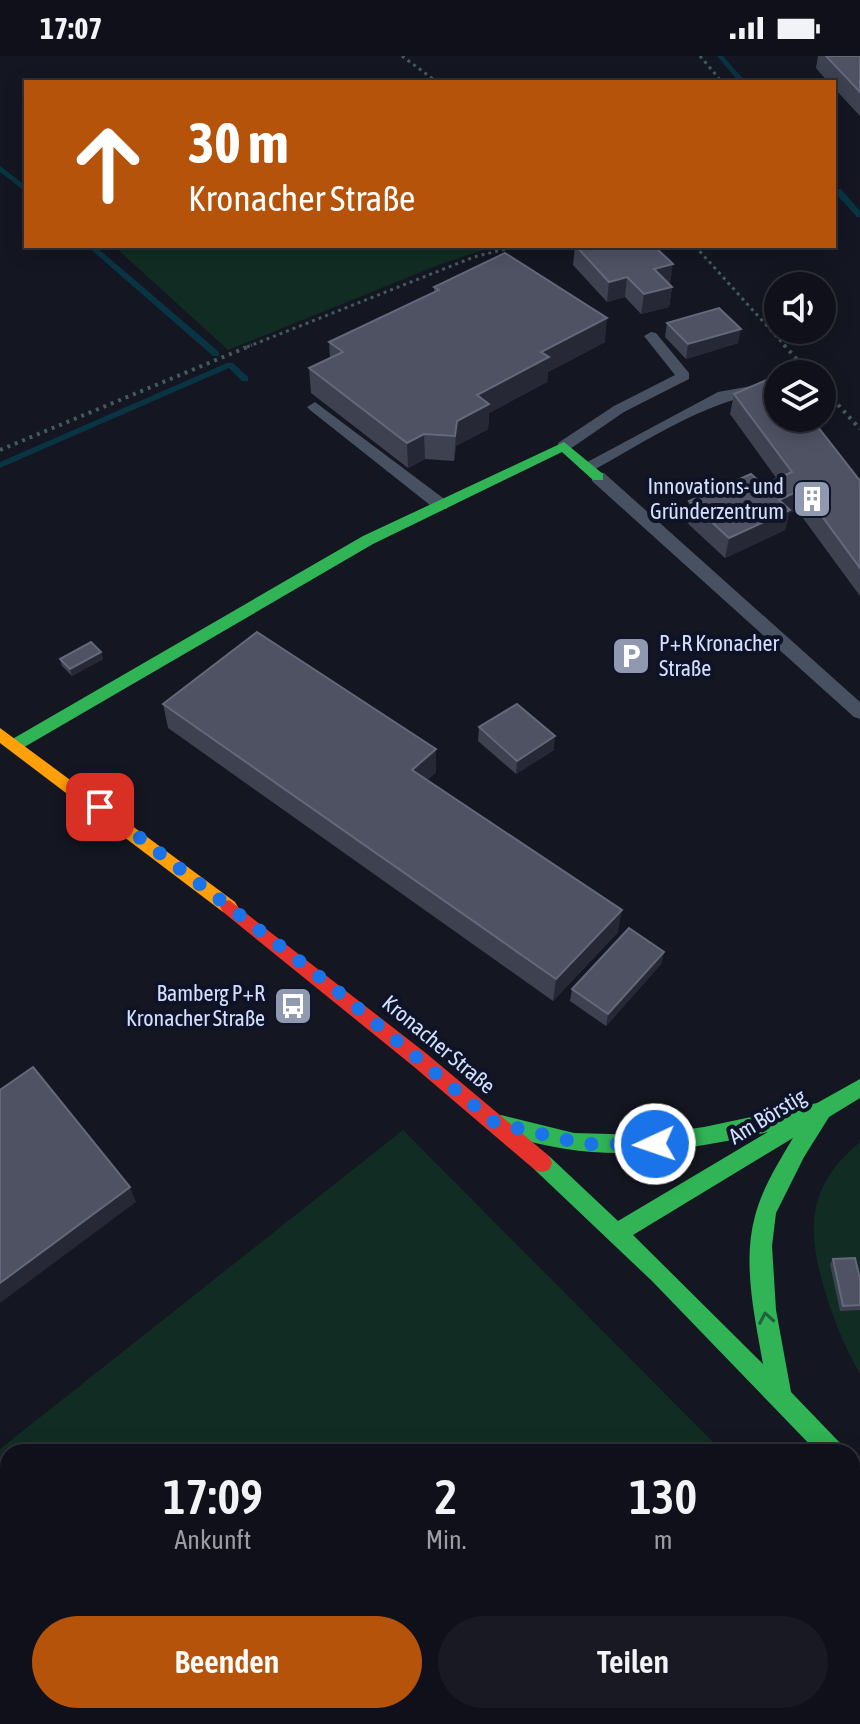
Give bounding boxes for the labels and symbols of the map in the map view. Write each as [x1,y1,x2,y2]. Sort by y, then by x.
place label: Innovations- und Gründerzentrum [647,473,784,524]
building icon: Innovations- und Gründerzentrum [791,478,833,520]
place label: P+R Kronacher Straße [659,630,780,681]
parking icon: P+R Kronacher Straße [610,635,652,677]
pin [66,773,134,841]
place label: Bamberg P+R Kronacher Straße [126,980,265,1031]
bus stop icon: Bamberg P+R Kronacher Straße [272,985,314,1027]
street label: Kronacher Straße [377,989,501,1099]
street label: Am Börstig [724,1083,811,1149]
position arrow [613,1102,697,1186]
one-way arrow [759,1311,776,1325]

